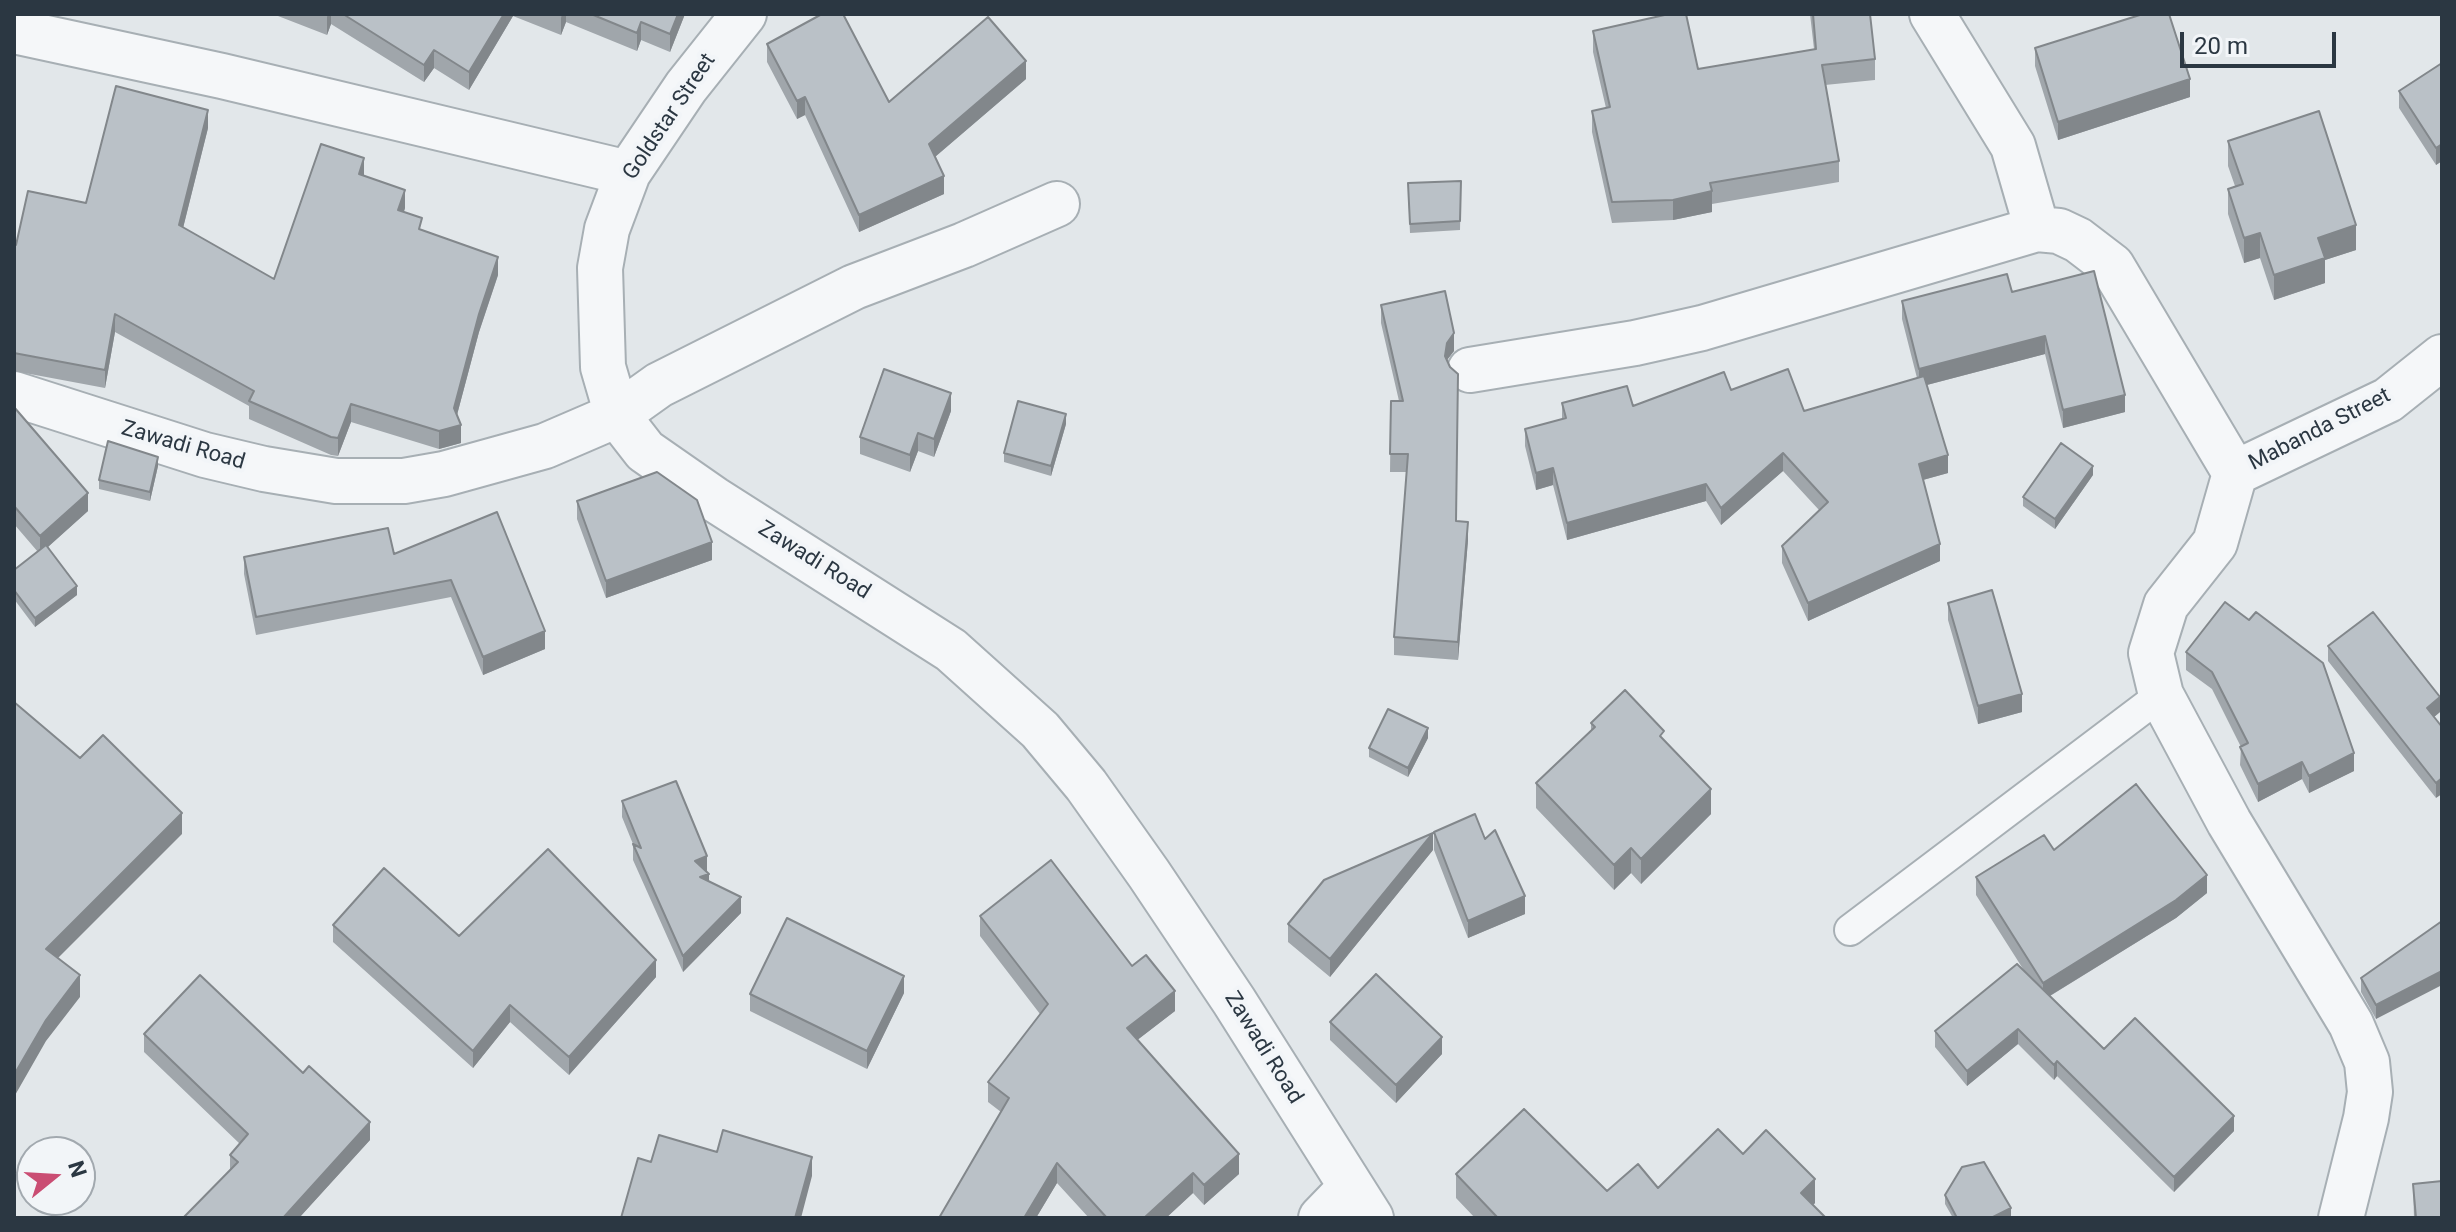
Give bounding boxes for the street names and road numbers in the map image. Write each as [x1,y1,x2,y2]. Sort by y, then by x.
street label: Goldstar Street [618,49,722,185]
street label: Mabanda Street [2245,383,2395,477]
street label: Zawadi Road [118,416,248,476]
street label: Zawadi Road [753,516,875,606]
street label: Zawadi Road [1218,987,1308,1109]

